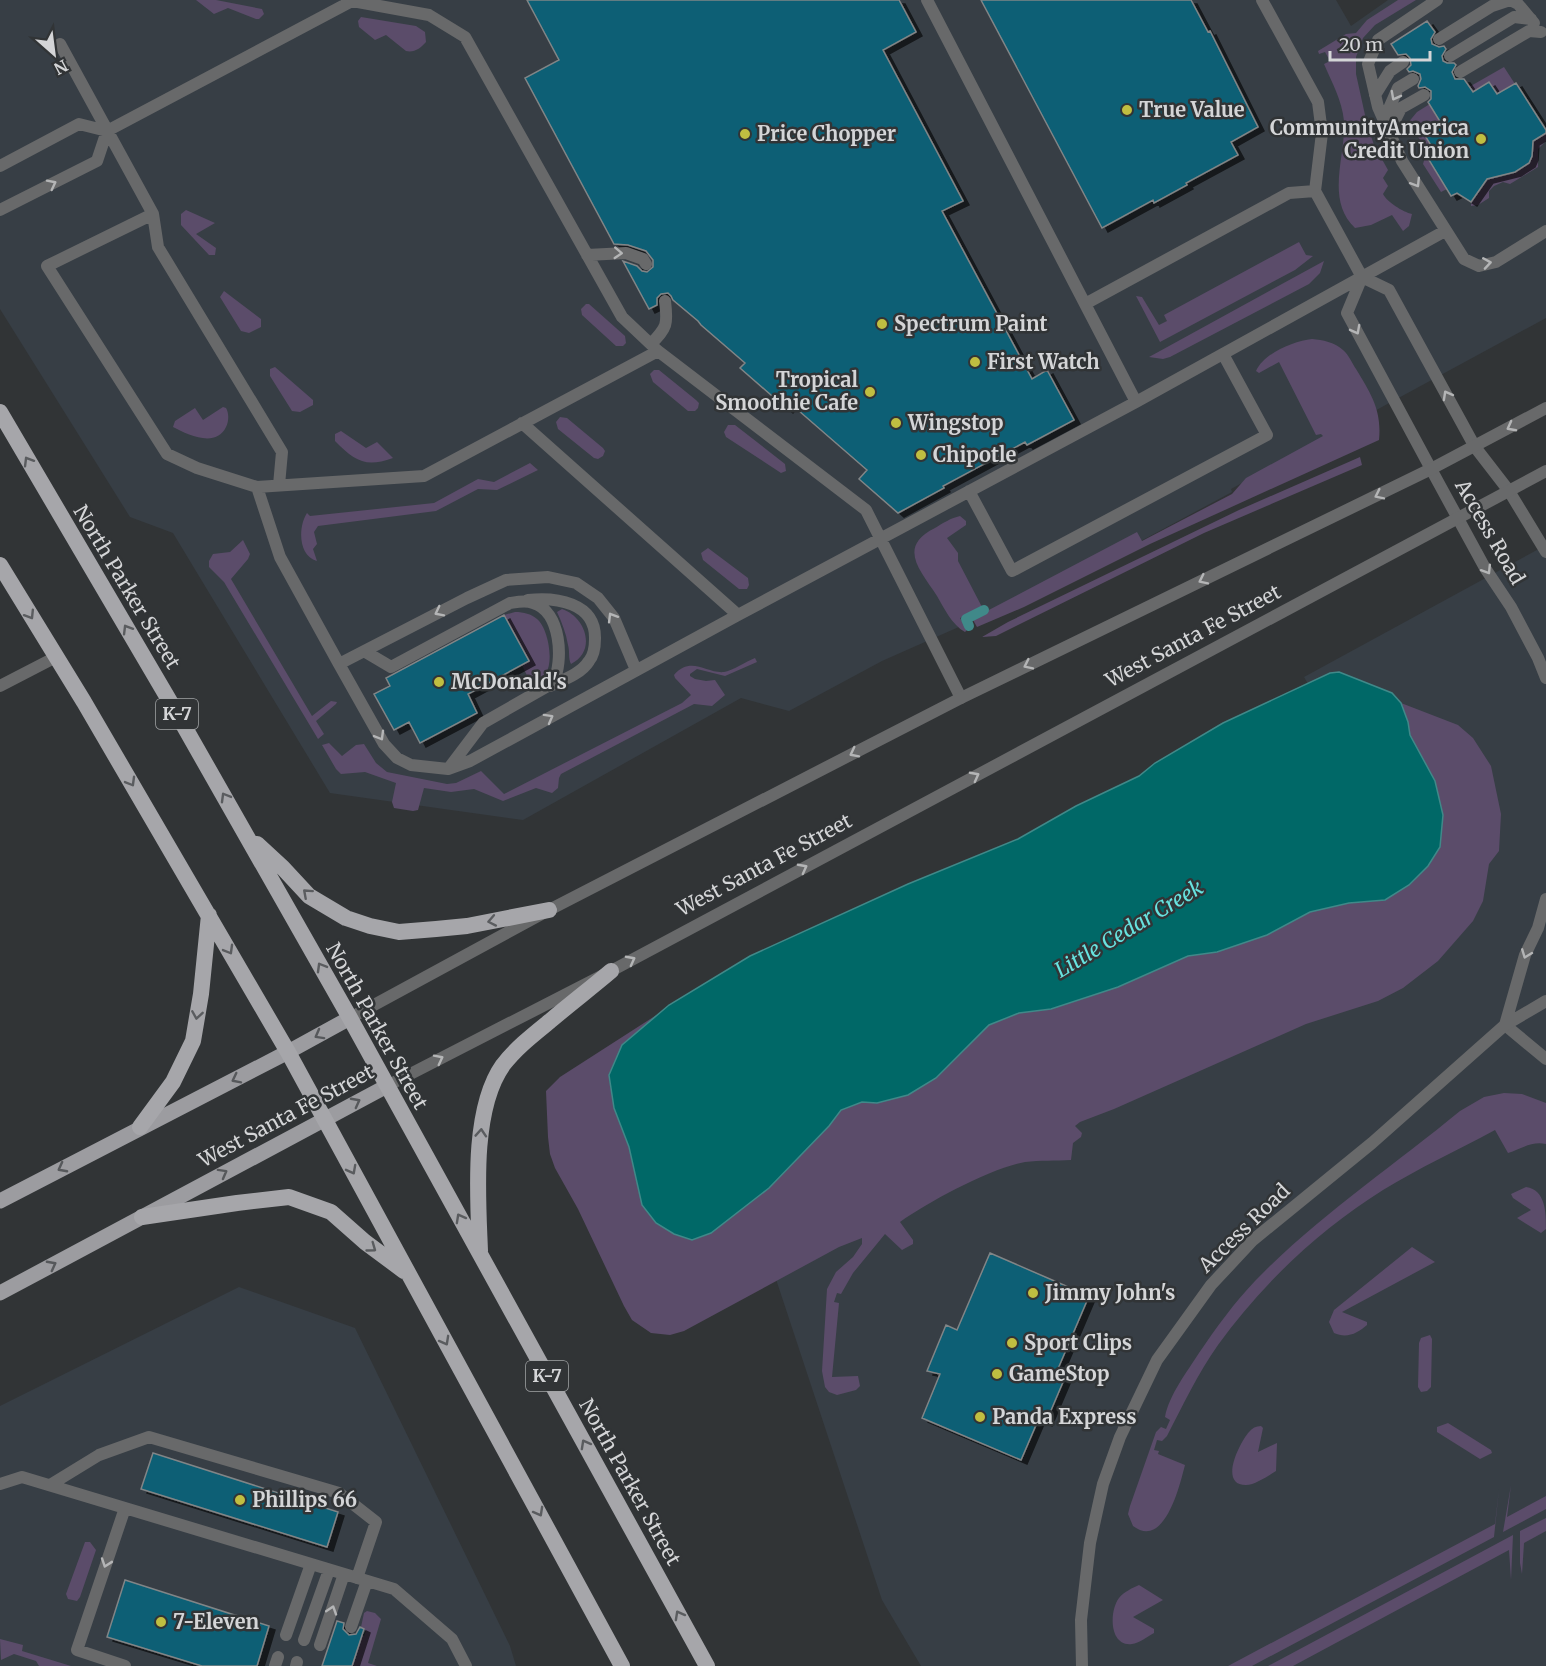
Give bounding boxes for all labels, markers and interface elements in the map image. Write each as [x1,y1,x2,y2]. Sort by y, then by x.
north arrow [24,24,84,84]
scale bar [1330,24,1430,62]
text: 20 m [1339,33,1383,56]
text: N [50,55,71,79]
one-way arrow [1391,90,1402,101]
place label: True Value [1139,97,1245,122]
marker: True Value [1120,103,1134,117]
place label: CommunityAmerica Credit Union [1270,115,1469,163]
place label: Price Chopper [757,121,896,146]
marker: Price Chopper [738,127,752,141]
marker: CommunityAmerica Credit Union [1474,132,1488,146]
one-way arrow [1408,177,1420,187]
one-way arrow [46,179,57,191]
one-way arrow [614,247,623,260]
one-way arrow [1482,258,1492,270]
place label: Spectrum Paint [894,311,1047,336]
marker: Spectrum Paint [875,317,889,331]
one-way arrow [1349,324,1360,334]
place label: First Watch [987,349,1100,374]
marker: First Watch [968,355,982,369]
place label: Tropical Smoothie Cafe [715,367,858,415]
marker: Tropical Smoothie Cafe [863,385,877,399]
one-way arrow [1443,391,1454,402]
place label: Wingstop [907,410,1004,435]
marker: Wingstop [889,416,903,430]
one-way arrow [1506,420,1517,432]
place label: Chipotle [933,442,1016,467]
marker: Chipotle [914,448,928,462]
one-way arrow [23,457,35,467]
street label: Access Road [1450,474,1531,589]
one-way arrow [1374,487,1385,499]
street label: North Parker Street [69,500,186,673]
one-way arrow [1479,563,1490,574]
one-way arrow [1199,573,1210,584]
street label: West Santa Fe Street [1100,579,1285,693]
one-way arrow [435,605,445,616]
one-way arrow [23,609,35,619]
one-way arrow [607,613,619,623]
one-way arrow [123,625,135,635]
one-way arrow [1023,658,1034,670]
place label: McDonald's [451,669,567,694]
marker: McDonald's [432,675,446,689]
road number: K-7 [156,699,198,729]
one-way arrow [543,714,553,725]
one-way arrow [372,730,384,740]
one-way arrow [850,746,860,757]
one-way arrow [969,772,979,783]
one-way arrow [123,776,135,786]
one-way arrow [221,793,232,804]
street label: West Santa Fe Street [671,808,856,922]
one-way arrow [797,864,807,875]
water label: Little Cedar Creek [1050,873,1208,983]
one-way arrow [304,889,314,900]
one-way arrow [487,914,497,927]
street label: North Parker Street [321,938,434,1114]
one-way arrow [222,944,233,954]
one-way arrow [1521,948,1533,959]
one-way arrow [625,956,635,967]
one-way arrow [317,963,328,973]
one-way arrow [192,1011,204,1020]
one-way arrow [315,1028,325,1039]
one-way arrow [433,1055,443,1066]
street label: West Santa Fe Street [193,1059,378,1173]
one-way arrow [231,1072,242,1083]
one-way arrow [349,1098,360,1109]
one-way arrow [475,1129,488,1138]
one-way arrow [58,1161,69,1172]
one-way arrow [345,1164,356,1174]
one-way arrow [217,1169,228,1180]
street label: Access Road [1192,1178,1295,1278]
one-way arrow [456,1214,467,1224]
one-way arrow [366,1240,377,1251]
one-way arrow [45,1261,56,1272]
place label: Jimmy John's [1044,1280,1175,1305]
marker: Jimmy John's [1026,1286,1040,1300]
place label: Sport Clips [1024,1330,1132,1355]
one-way arrow [438,1335,449,1345]
marker: Sport Clips [1005,1336,1019,1350]
road number: K-7 [526,1361,568,1391]
place label: GameStop [1009,1361,1110,1386]
marker: GameStop [990,1367,1004,1381]
street label: North Parker Street [574,1394,687,1570]
place label: Panda Express [992,1404,1137,1429]
marker: Panda Express [973,1410,987,1424]
one-way arrow [581,1440,592,1450]
place label: Phillips 66 [252,1487,357,1512]
marker: Phillips 66 [233,1493,247,1507]
one-way arrow [532,1506,543,1517]
one-way arrow [101,1557,114,1568]
one-way arrow [325,1605,338,1616]
place label: 7-Eleven [173,1609,260,1634]
one-way arrow [675,1611,686,1621]
marker: 7-Eleven [154,1615,168,1629]

